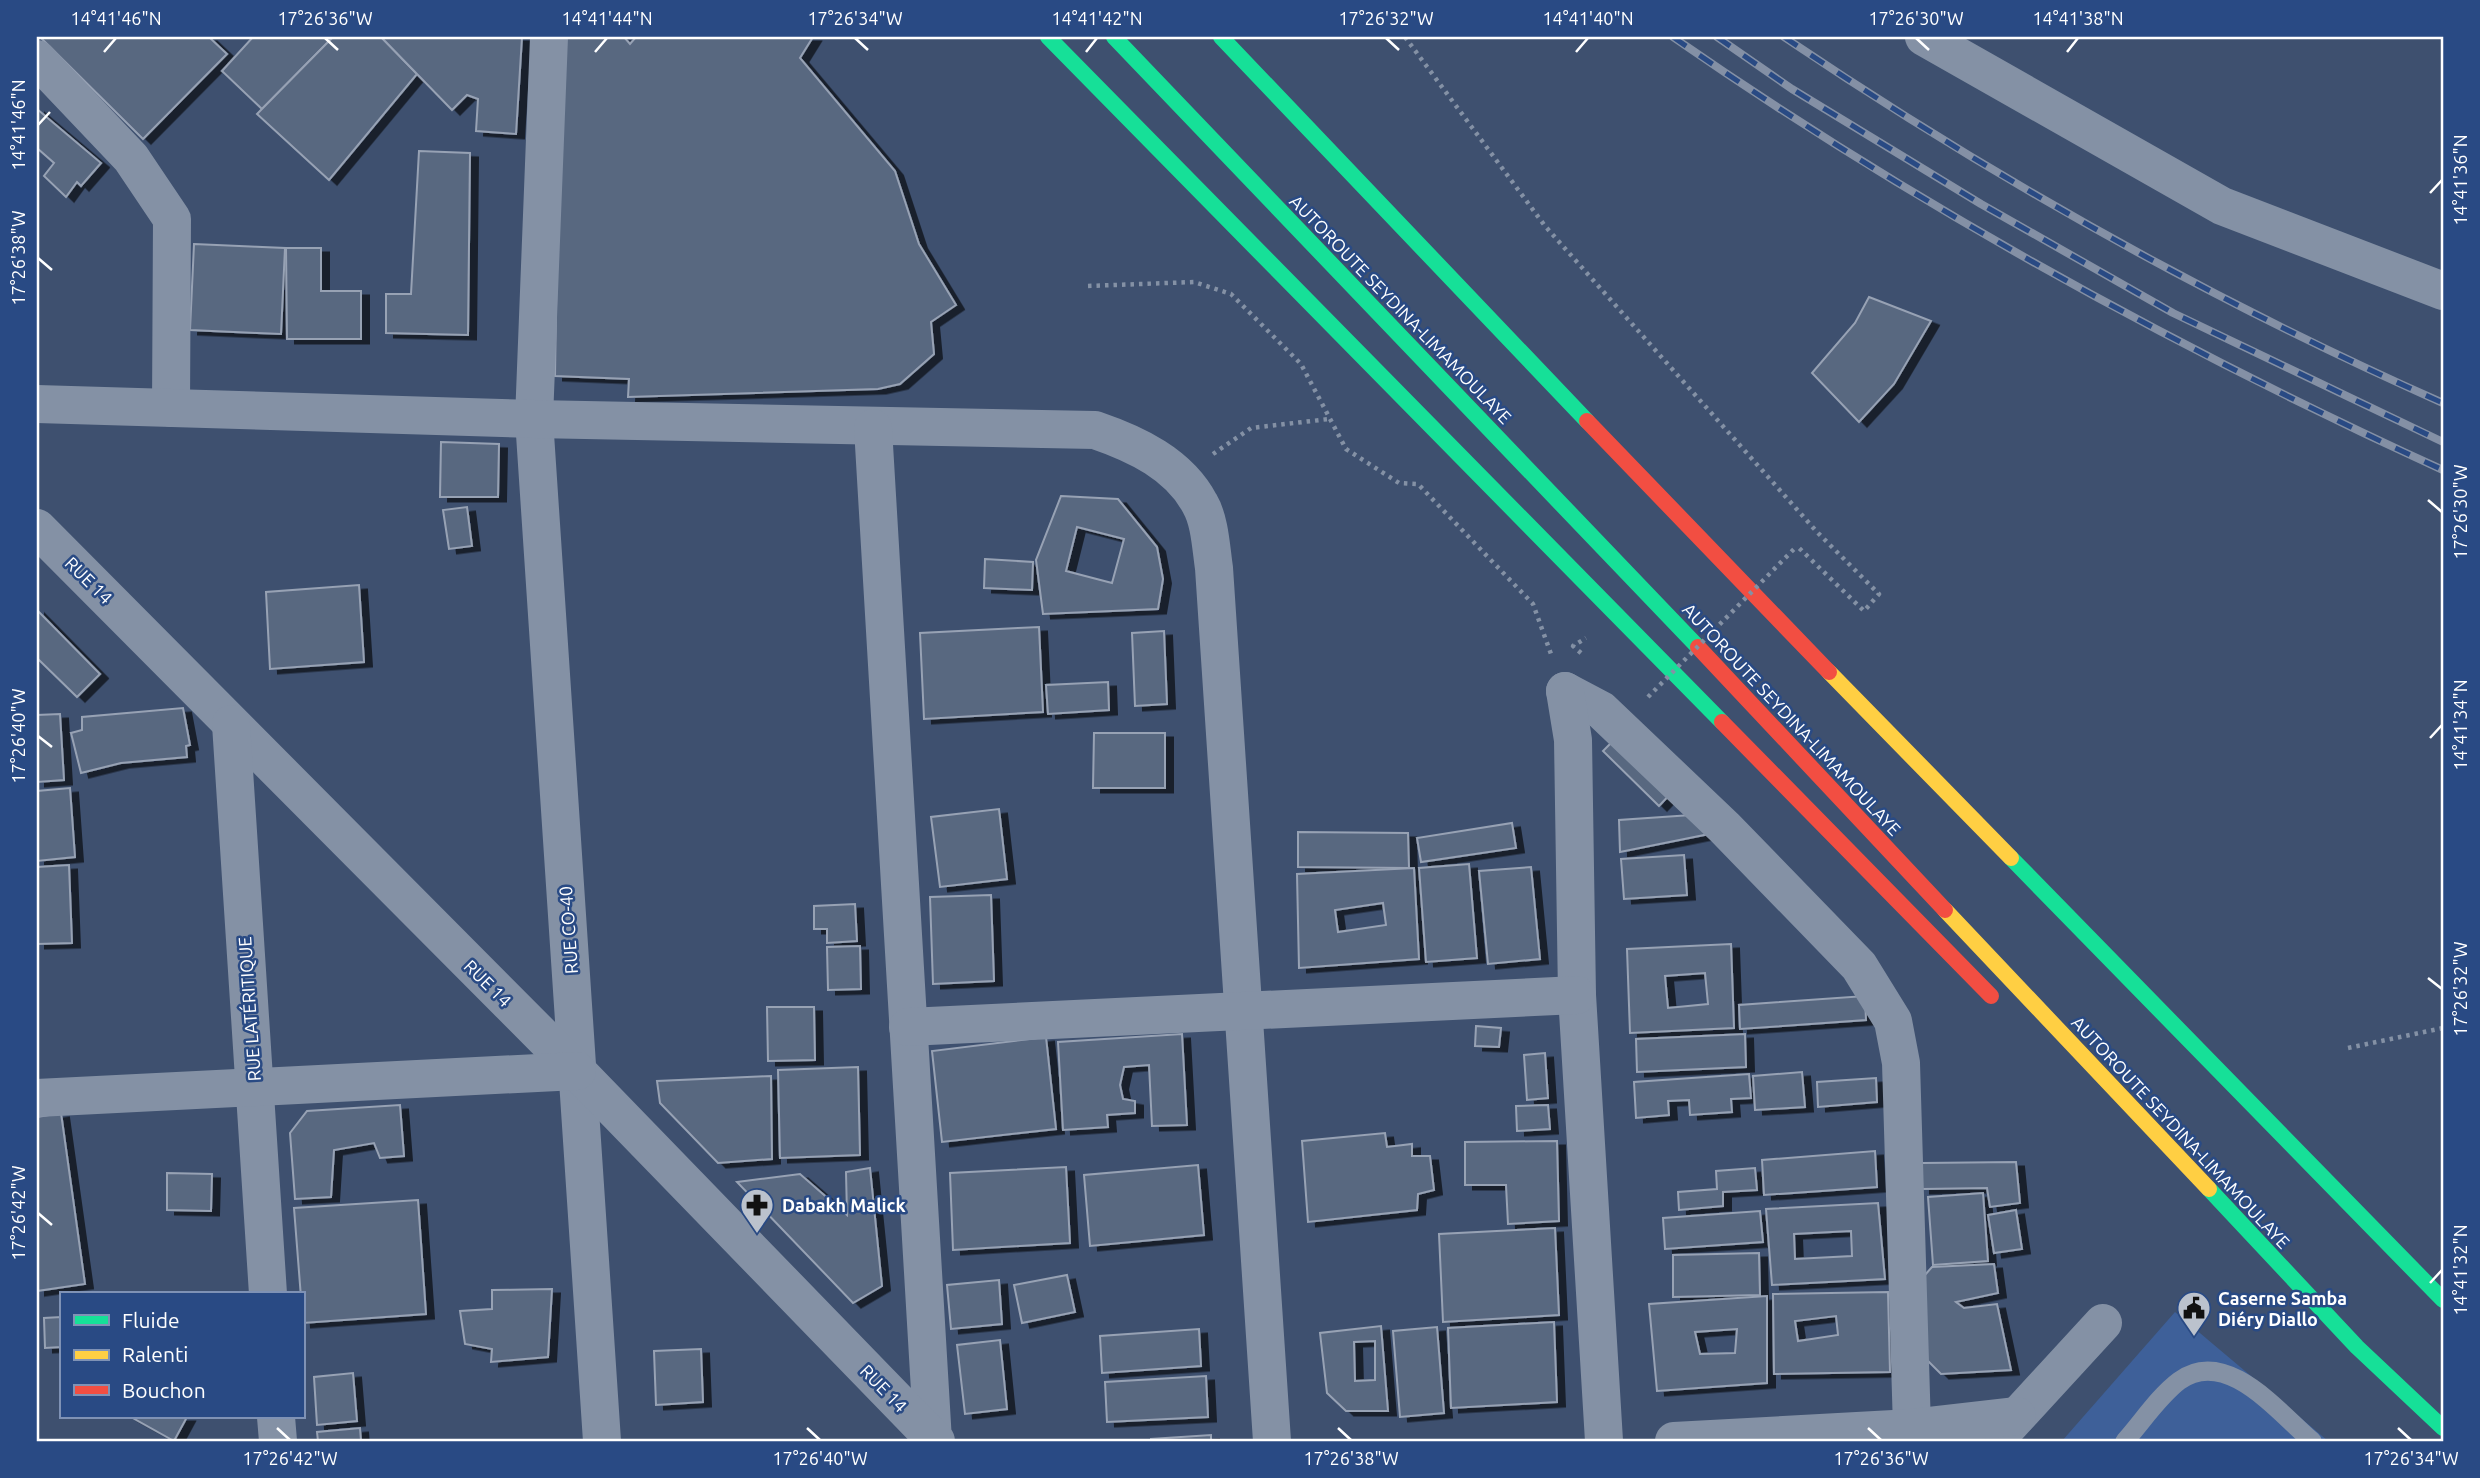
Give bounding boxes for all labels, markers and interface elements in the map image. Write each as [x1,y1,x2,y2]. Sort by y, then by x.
text: 14°41'46"N [70,8,162,28]
text: 17°26'36"W [277,8,373,28]
text: 14°41'44"N [561,8,653,28]
text: 17°26'34"W [807,8,903,28]
text: 14°41'42"N [1051,8,1143,28]
text: 17°26'32"W [1338,8,1434,28]
text: 14°41'40"N [1542,8,1634,28]
text: 17°26'30"W [1868,8,1964,28]
text: 14°41'38"N [2032,8,2124,28]
text: 14°41'46"N [8,79,28,171]
text: 14°41'36"N [2450,134,2470,226]
street label: AUTOROUTE SEYDINA-LIMAMOULAYE [1286,191,1516,427]
text: 17°26'38"W [8,210,28,306]
text: 17°26'30"W [2450,464,2470,560]
street label: RUE 14 [61,552,117,608]
street label: AUTOROUTE SEYDINA-LIMAMOULAYE [1679,599,1905,839]
text: 14°41'34"N [2450,679,2470,771]
text: 17°26'40"W [8,688,28,784]
street label: RUE CO-40 [555,885,581,975]
street label: RUE LATÉRITIQUE [233,936,265,1082]
text: 17°26'32"W [2450,941,2470,1037]
street label: RUE 14 [460,955,516,1011]
street label: AUTOROUTE SEYDINA-LIMAMOULAYE [2068,1012,2294,1252]
text: 17°26'42"W [8,1165,28,1261]
pharmacy icon: Dabakh Malick [738,1186,776,1235]
place label: Dabakh Malick [782,1195,906,1215]
text: 14°41'32"N [2450,1224,2470,1316]
place label: Caserne Samba Diéry Diallo [2218,1288,2347,1329]
public building icon: Caserne Samba Diéry Diallo [2175,1289,2213,1338]
legend [60,1292,304,1418]
text: Fluide [122,1308,180,1332]
text: Ralenti [122,1342,188,1366]
street label: RUE 14 [857,1360,911,1416]
text: Bouchon [122,1378,206,1402]
text: 17°26'42"W [242,1448,338,1468]
text: 17°26'40"W [772,1448,868,1468]
text: 17°26'38"W [1303,1448,1399,1468]
text: 17°26'36"W [1833,1448,1929,1468]
text: 17°26'34"W [2363,1448,2459,1468]

